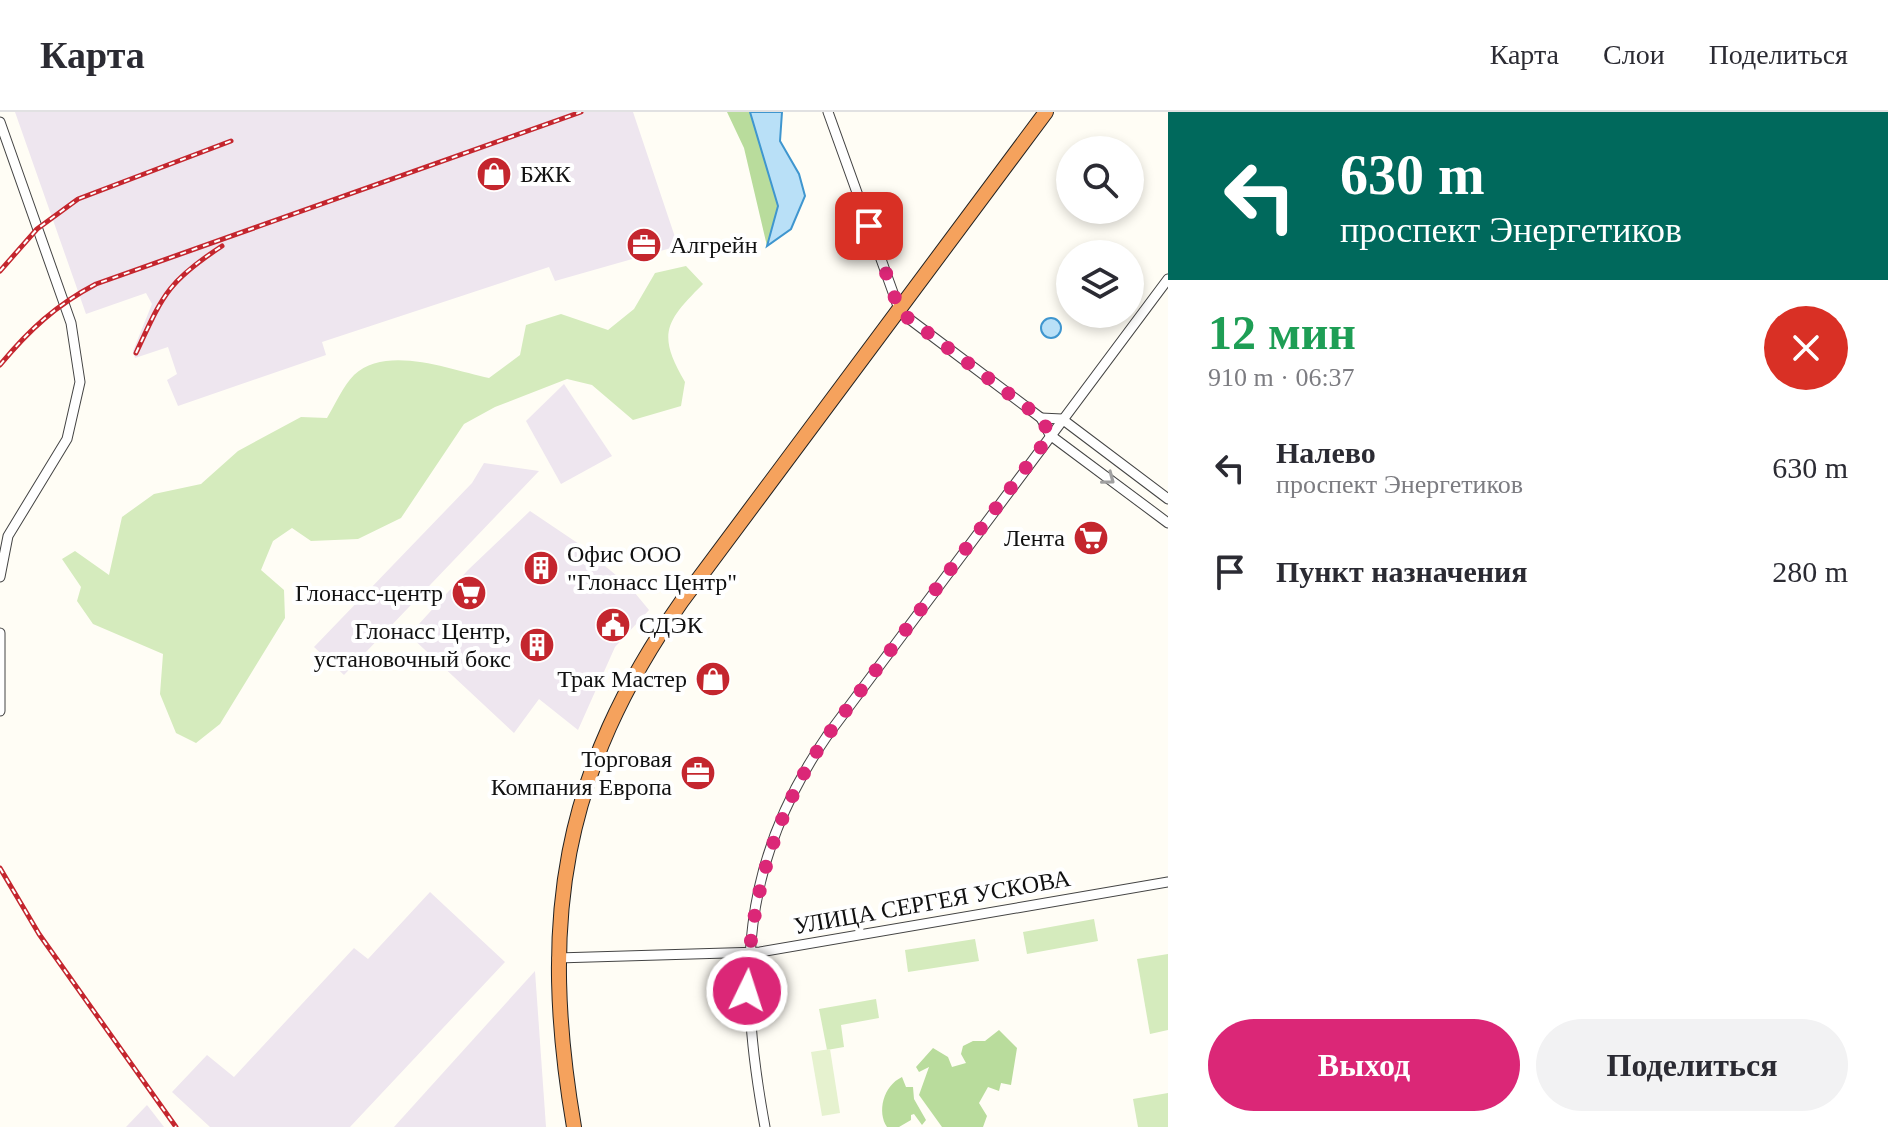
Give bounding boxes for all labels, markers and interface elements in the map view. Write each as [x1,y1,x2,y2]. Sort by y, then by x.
text: Карта [40,34,145,76]
text: Карта [1490,39,1559,70]
text: Слои [1603,39,1665,70]
text: Поделиться [1709,39,1848,70]
map controls [1056,136,1144,328]
button: search [1056,136,1144,224]
icon: left [1208,144,1312,248]
text: 630 m [1340,144,1485,206]
shop icon: БЖК [475,155,513,193]
place label: БЖК [520,161,572,187]
pin [835,192,903,260]
icon: arrive [847,204,891,248]
text: проспект Энергетиков [1340,210,1682,250]
office icon: Алгрейн [625,226,663,264]
place label: Алгрейн [670,232,758,258]
button: layers [1056,240,1144,328]
text: 12 мин [1208,306,1356,359]
button: close [1764,306,1848,390]
text: 910 m · 06:37 [1208,363,1355,392]
text: Налево [1276,436,1376,469]
icon: left [1208,446,1252,490]
text: 630 m [1772,451,1848,484]
one-way arrow [1100,469,1115,483]
text: проспект Энергетиков [1276,470,1523,499]
supermarket icon: Лента [1072,519,1110,557]
place label: Лента [1004,525,1065,551]
place label: Офис ООО "Глонасс Центр" [567,541,737,595]
building icon: Офис ООО "Глонасс Центр" [522,549,560,587]
icon: arrive [1208,550,1252,594]
text: Пункт назначения [1276,555,1528,588]
text: 280 m [1772,555,1848,588]
supermarket icon: Глонасс-центр [450,574,488,612]
place label: Глонасс-центр [295,580,443,606]
public building icon: СДЭК [594,606,632,644]
place label: СДЭК [639,612,704,638]
place label: Глонасс Центр, установочный бокс [314,618,511,672]
building icon: Глонасс Центр, установочный бокс [518,626,556,664]
shop icon: Трак Мастер [694,660,732,698]
place label: Трак Мастер [557,666,687,692]
place label: Торговая Компания Европа [491,746,672,800]
office icon: Торговая Компания Европа [679,754,717,792]
street label: УЛИЦА СЕРГЕЯ УСКОВА [792,865,1073,939]
position arrow [705,949,789,1033]
button: Выход [1208,1019,1520,1111]
button: Поделиться [1536,1019,1848,1111]

